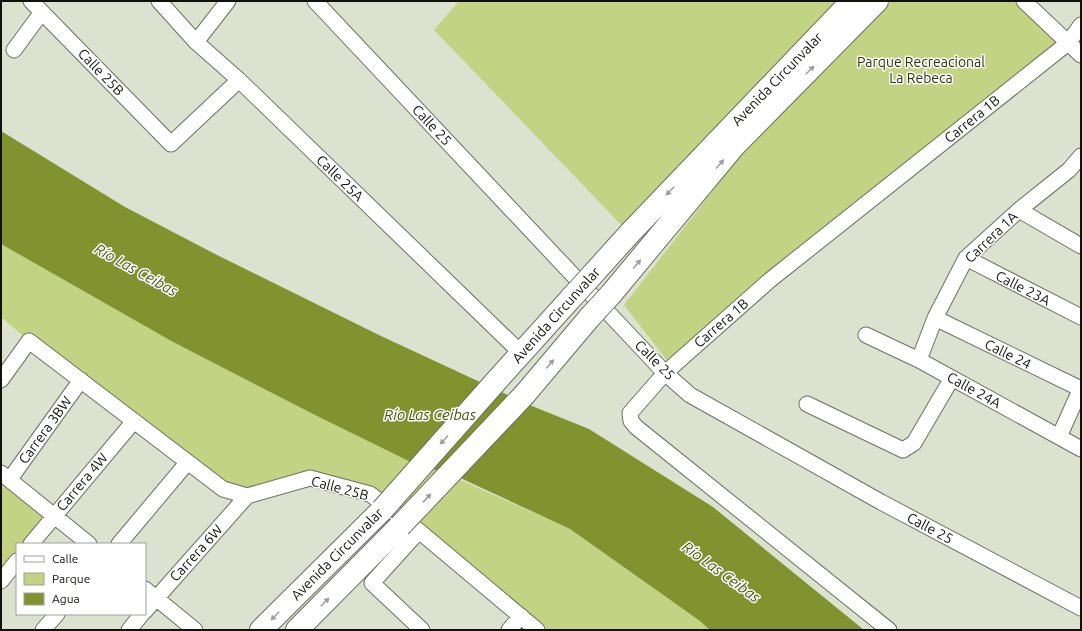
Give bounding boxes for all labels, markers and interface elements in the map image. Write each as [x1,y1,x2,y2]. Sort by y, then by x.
street label: Avenida Circunvalar [728,29,826,129]
street label: Calle 25B [75,45,127,99]
park label: Parque Recreacional La Rebeca [857,54,985,86]
one-way arrow [805,65,815,75]
street label: Carrera 1B [941,92,1003,146]
street label: Calle 25 [409,101,455,149]
street label: Calle 25A [313,152,367,204]
one-way arrow [715,158,724,169]
one-way arrow [665,186,675,196]
street label: Carrera 1A [961,208,1021,266]
water label: Río Las Ceibas [92,240,181,300]
one-way arrow [632,258,641,269]
street label: Avenida Circunvalar [509,263,604,366]
street label: Calle 23A [993,267,1053,309]
street label: Carrera 1B [691,295,751,351]
street label: Calle 24 [982,336,1034,372]
street label: Calle 25 [632,337,678,383]
one-way arrow [545,359,554,370]
street label: Calle 24A [944,369,1004,411]
street label: Carrera 3BW [15,393,75,467]
water label: Río Las Ceibas [384,406,477,423]
one-way arrow [440,435,449,444]
street label: Carrera 4W [53,450,111,514]
street label: Calle 25B [310,473,371,503]
one-way arrow [422,493,431,503]
street label: Avenida Circunvalar [288,504,387,603]
street label: Calle 25 [904,509,956,547]
street label: Carrera 6W [166,521,226,585]
water label: Río Las Ceibas [679,538,764,606]
legend [16,543,146,615]
text: Calle [52,552,78,565]
text: Parque [52,572,90,585]
text: Agua [52,592,80,605]
one-way arrow [320,597,330,607]
one-way arrow [270,611,280,621]

